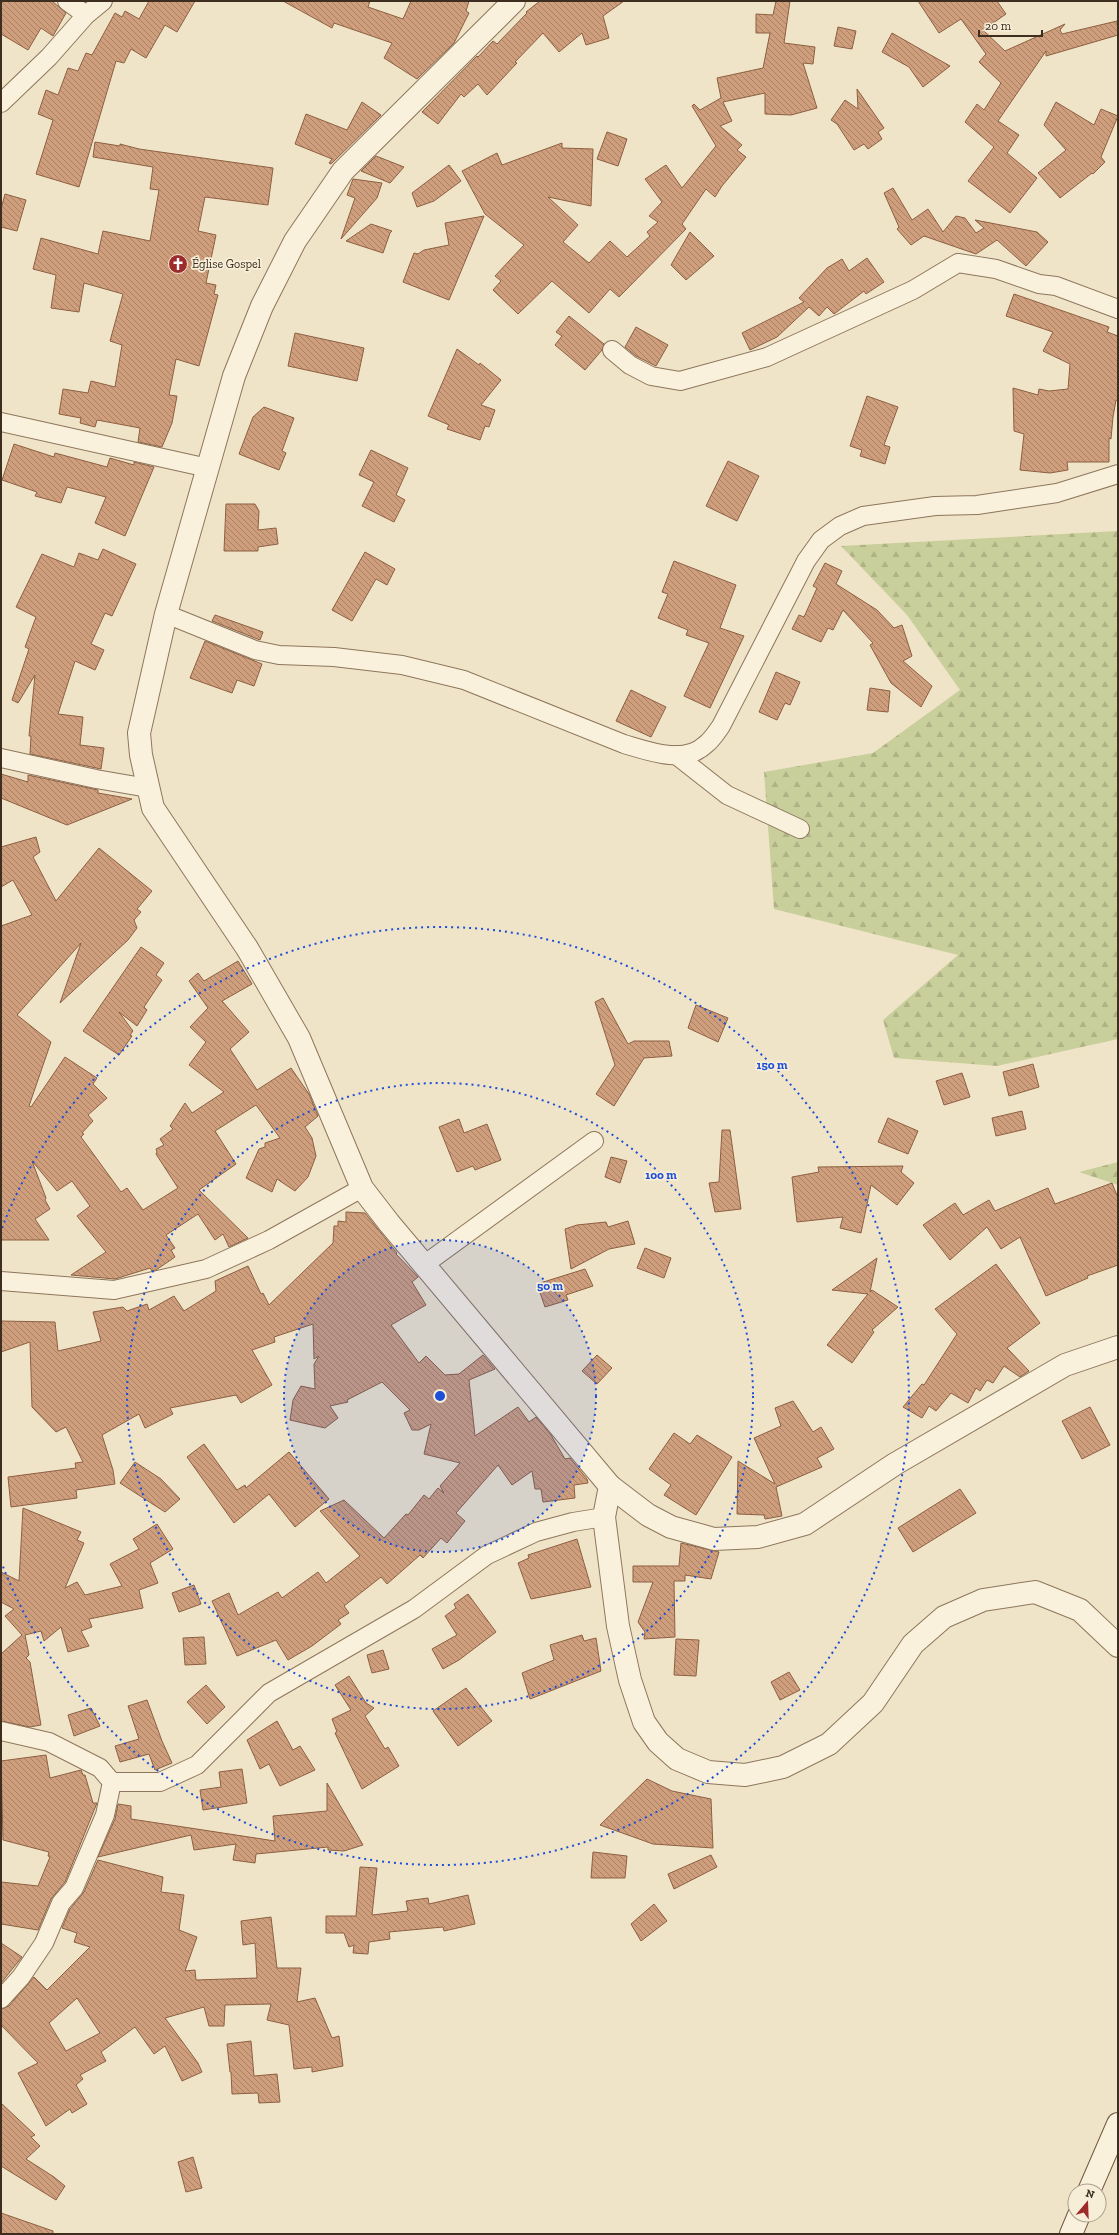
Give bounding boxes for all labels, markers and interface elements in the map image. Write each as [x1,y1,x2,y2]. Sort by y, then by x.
scale bar [979,12,1042,38]
text: 20 m [985,19,1012,33]
church icon: Église Gospel [167,253,189,275]
place label: Église Gospel [192,256,261,271]
text: 150 m [757,1058,788,1072]
text: 100 m [645,1168,677,1182]
text: 50 m [537,1279,563,1293]
centre of rings [433,1389,447,1403]
north arrow [1067,2183,1107,2223]
text: N [1084,2187,1097,2202]

